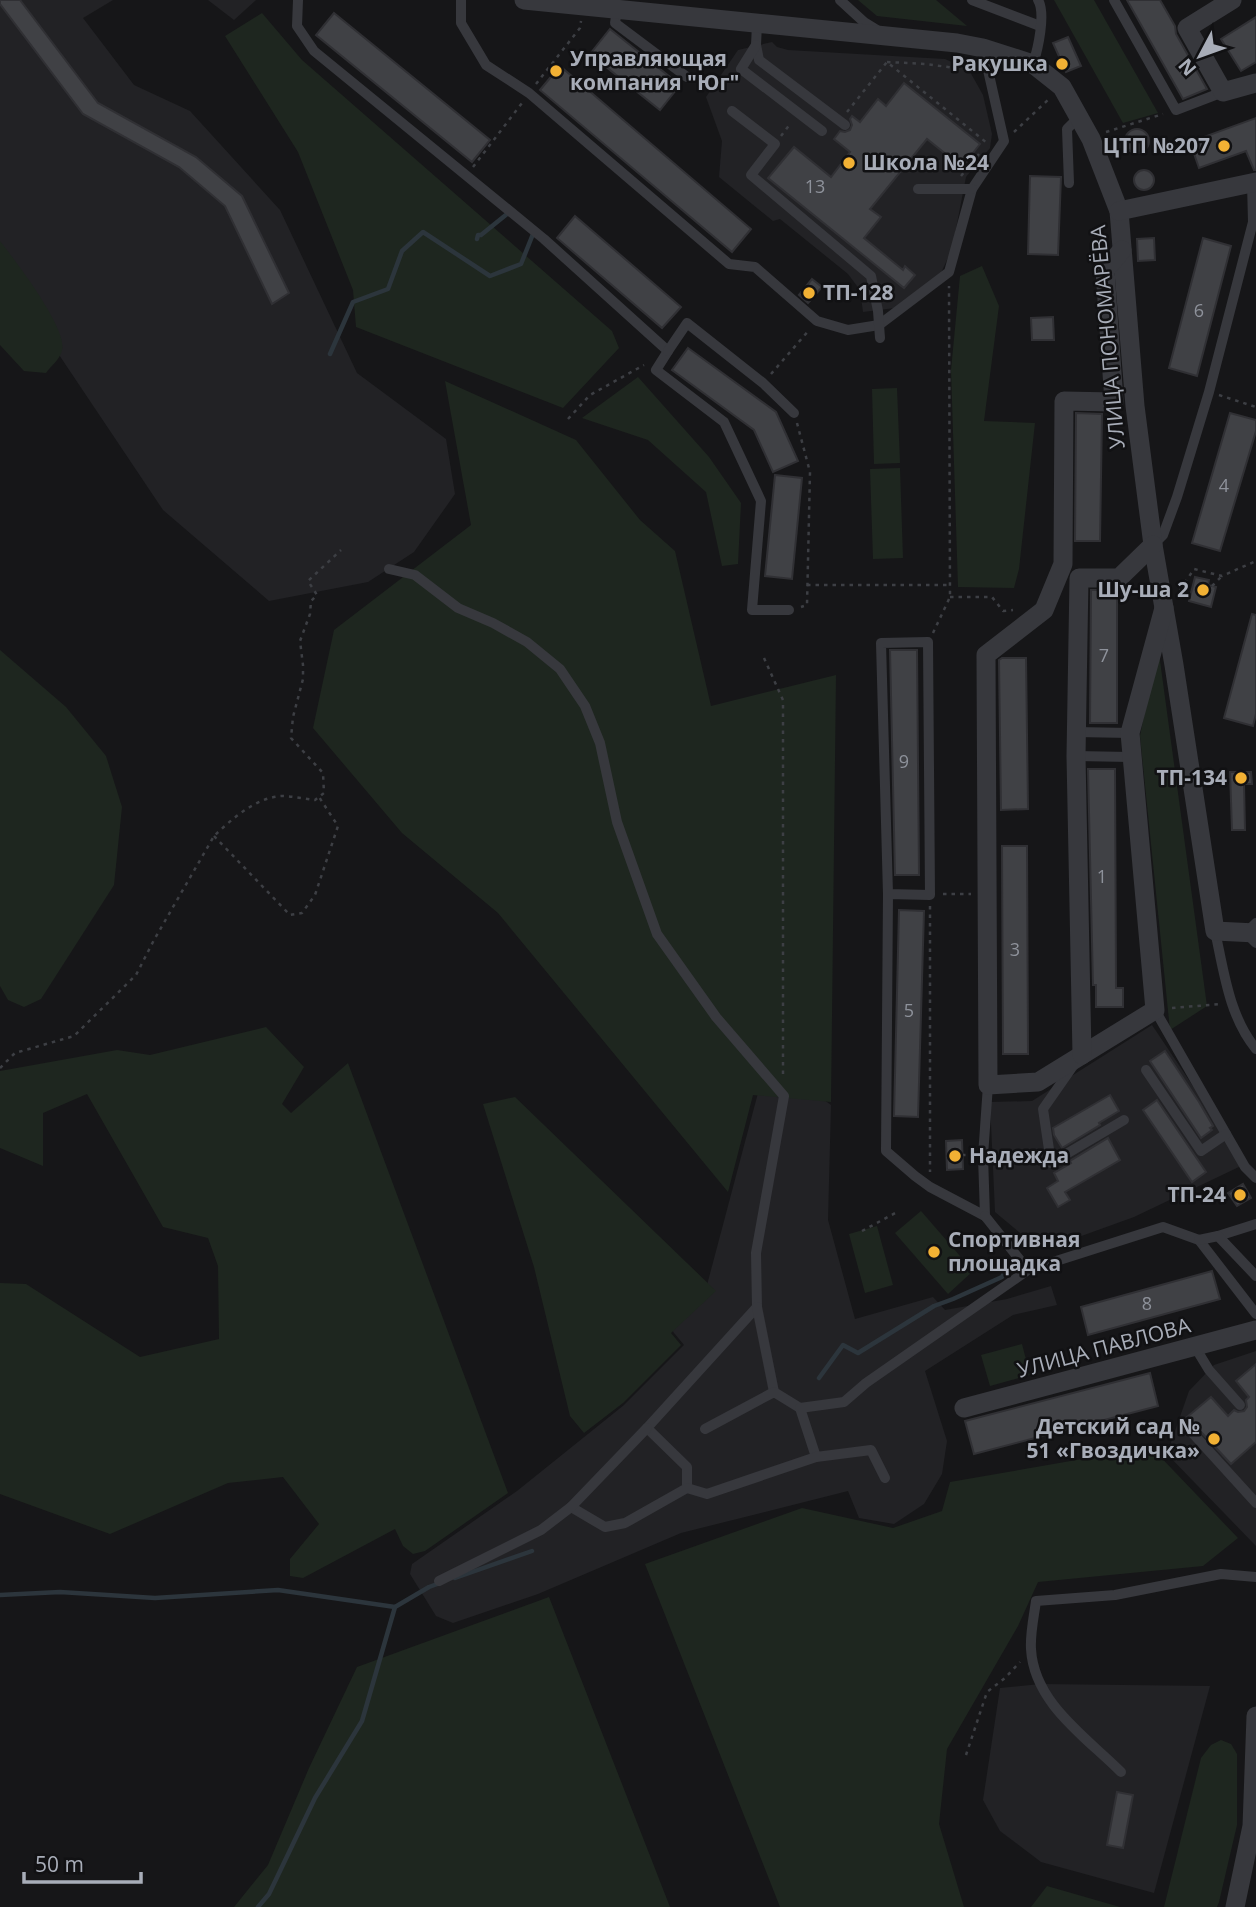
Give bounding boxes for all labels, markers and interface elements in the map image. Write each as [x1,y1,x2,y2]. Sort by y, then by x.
north arrow [1165,21,1235,91]
place label: Управляющая компания "Юг" [570,44,739,96]
place label: Ракушка [951,49,1048,77]
text: N [1172,53,1202,82]
marker: Ракушка [1054,56,1070,72]
marker: Управляющая компания "Юг" [548,63,564,79]
place label: ЦТП №207 [1103,131,1210,159]
marker: ЦТП №207 [1216,138,1232,154]
place label: Школа №24 [863,148,989,176]
marker: Школа №24 [841,155,857,171]
house number: 13 [805,174,825,198]
street label: УЛИЦА ПОНОМАРЁВА [1083,223,1131,450]
place label: ТП-128 [823,278,894,306]
marker: ТП-128 [801,285,817,301]
house number: 6 [1194,298,1204,322]
house number: 4 [1219,473,1229,497]
place label: Шу-ша 2 [1097,575,1189,603]
marker: Шу-ша 2 [1195,582,1211,598]
house number: 7 [1099,643,1109,667]
house number: 9 [899,749,909,773]
place label: ТП-134 [1156,763,1227,791]
marker: ТП-134 [1233,770,1249,786]
house number: 1 [1097,864,1107,888]
house number: 3 [1010,937,1020,961]
house number: 5 [904,998,914,1022]
place label: Надежда [969,1141,1069,1169]
marker: Надежда [947,1148,963,1164]
place label: ТП-24 [1167,1180,1226,1208]
marker: ТП-24 [1232,1187,1248,1203]
place label: Спортивная площадка [948,1225,1080,1277]
marker: Спортивная площадка [926,1244,942,1260]
house number: 8 [1142,1291,1152,1315]
street label: УЛИЦА ПАВЛОВА [1014,1310,1194,1384]
place label: Детский сад № 51 «Гвоздичка» [1027,1412,1200,1464]
marker: Детский сад № 51 «Гвоздичка» [1206,1431,1222,1447]
scale bar [24,1840,142,1884]
text: 50 m [35,1850,84,1878]

